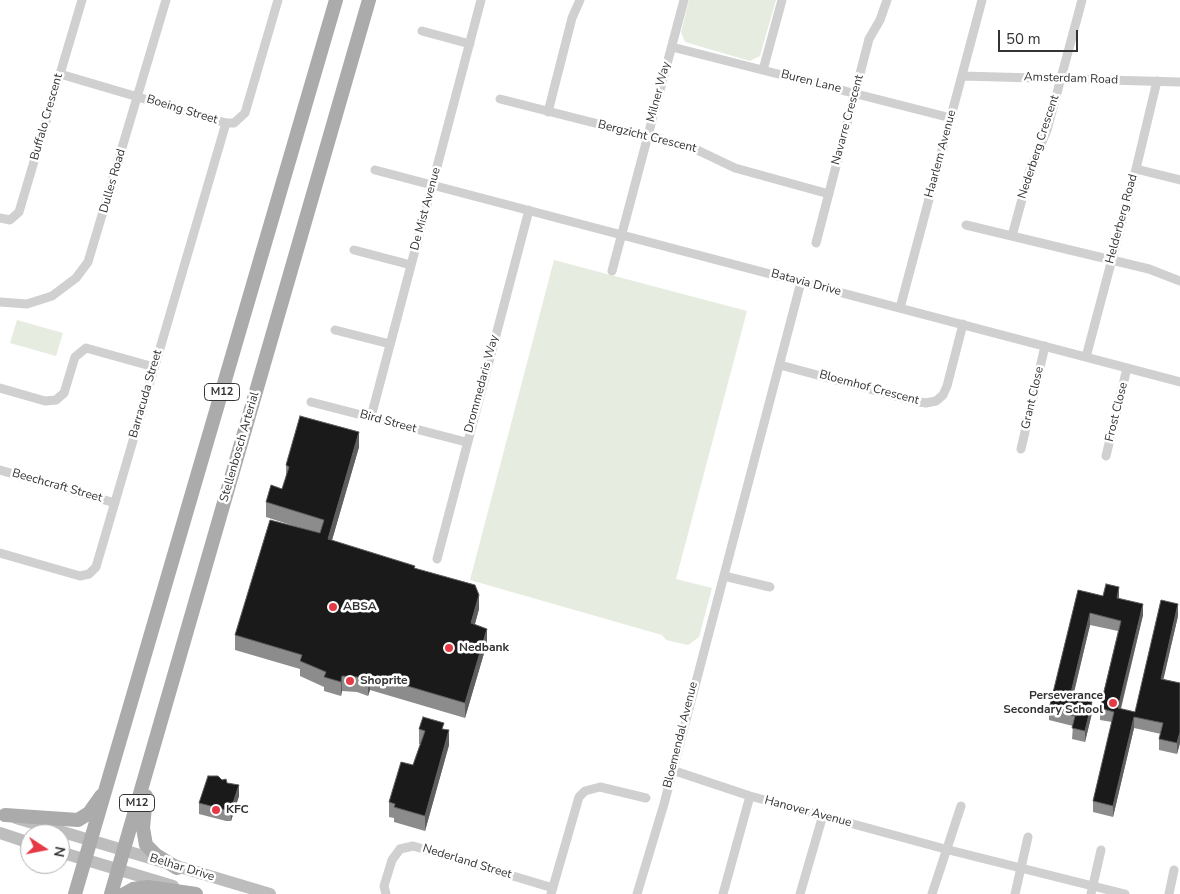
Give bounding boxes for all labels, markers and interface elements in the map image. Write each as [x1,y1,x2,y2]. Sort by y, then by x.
scale bar [1000,20,1080,52]
text: 50 m [1006,29,1041,49]
street label: Milner Way [644,60,674,124]
street label: Buren Lane [779,68,843,96]
street label: Amsterdam Road [1024,70,1118,88]
street label: Buffalo Crescent [28,72,66,162]
street label: Navarre Crescent [829,73,867,167]
street label: Boeing Street [145,92,219,128]
street label: Nederberg Crescent [1015,93,1063,201]
street label: Haarlem Avenue [922,109,960,199]
street label: Bergzicht Crescent [596,118,698,156]
street label: Dulles Road [97,147,129,215]
street label: De Mist Avenue [408,166,444,252]
street label: Helderberg Road [1103,173,1141,265]
street label: Batavia Drive [769,267,843,299]
street label: Drommedaris Way [462,333,502,435]
street label: Barracuda Street [127,348,165,440]
street label: Grant Close [1019,365,1047,431]
street label: Bloemhof Crescent [818,368,920,408]
street label: Frost Close [1103,381,1131,443]
road number: M12 [204,384,240,401]
street label: Stellenbosch Arterial [217,390,263,504]
street label: Bird Street [358,408,418,436]
street label: Beechcraft Street [10,466,104,506]
place label: ABSA [343,600,377,614]
marker: ABSA [327,601,339,613]
place label: Nedbank [459,641,509,655]
marker: Nedbank [443,642,455,654]
place label: Shoprite [360,674,408,688]
marker: Shoprite [344,675,356,687]
street label: Bloemendal Avenue [661,680,701,790]
place label: Perseverance Secondary School [1003,689,1103,717]
marker: Perseverance Secondary School [1107,697,1119,709]
street label: Hanover Avenue [763,793,853,831]
road number: M12 [120,794,154,811]
place label: KFC [226,803,249,817]
marker: KFC [210,804,222,816]
north arrow [20,824,70,874]
street label: Nederland Street [421,842,513,882]
text: N [49,845,70,859]
street label: Belhar Drive [148,851,216,885]

